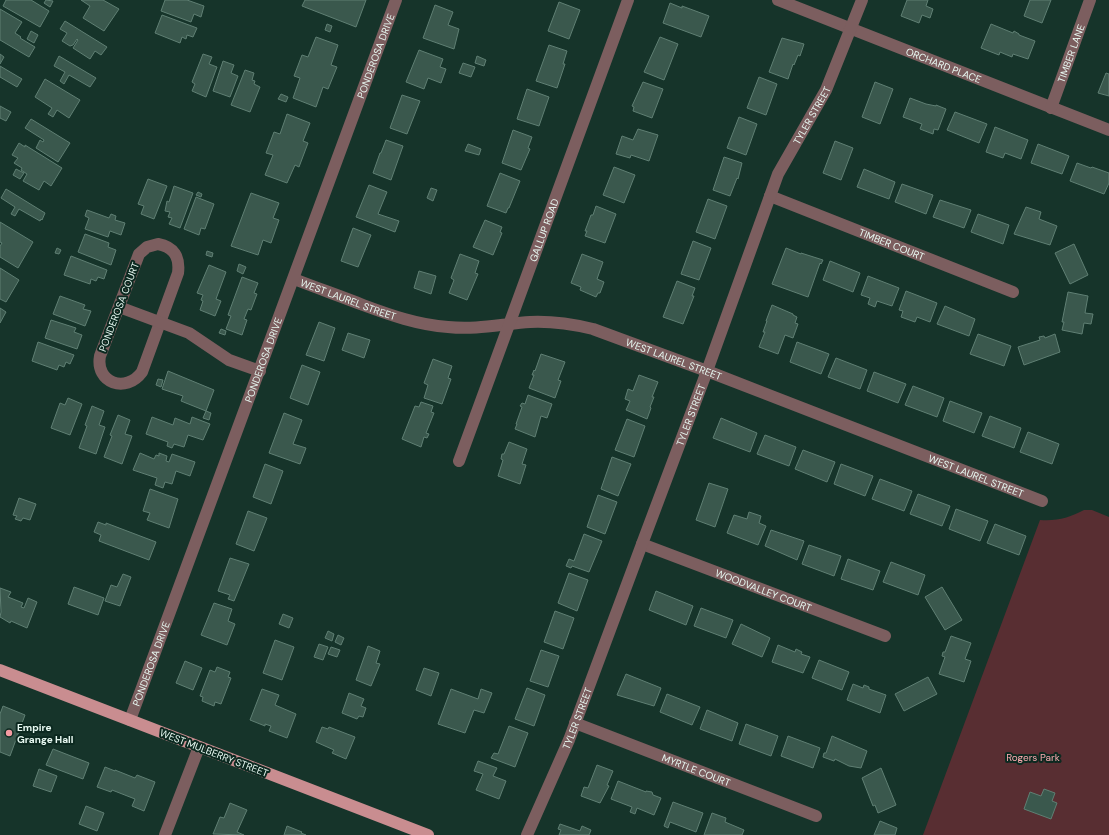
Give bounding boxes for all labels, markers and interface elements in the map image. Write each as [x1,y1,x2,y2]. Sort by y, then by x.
street label: PONDEROSA DRIVE [354,11,397,100]
street label: TIMBER LANE [1054,22,1087,84]
street label: ORCHARD PLACE [904,44,984,86]
street label: TYLER STREET [790,84,834,147]
street label: GALLUP ROAD [526,197,561,263]
street label: TIMBER COURT [857,225,927,263]
street label: PONDEROSA COURT [96,260,142,354]
street label: WEST LAUREL STREET [299,276,398,323]
street label: PONDEROSA DRIVE [241,315,285,404]
street label: WEST LAUREL STREET [624,335,724,383]
street label: TYLER STREET [673,382,708,448]
street label: WEST LAUREL STREET [927,451,1026,500]
street label: WOODVALLEY COURT [714,566,814,614]
street label: PONDEROSA DRIVE [129,619,173,708]
street label: TYLER STREET [559,685,595,751]
place label: Empire Grange Hall [17,721,74,746]
street label: WEST MULBERRY STREET [158,726,271,780]
marker: Empire Grange Hall [4,728,14,738]
street label: MYRTLE COURT [660,751,733,789]
park label: Rogers Park [1006,751,1060,764]

